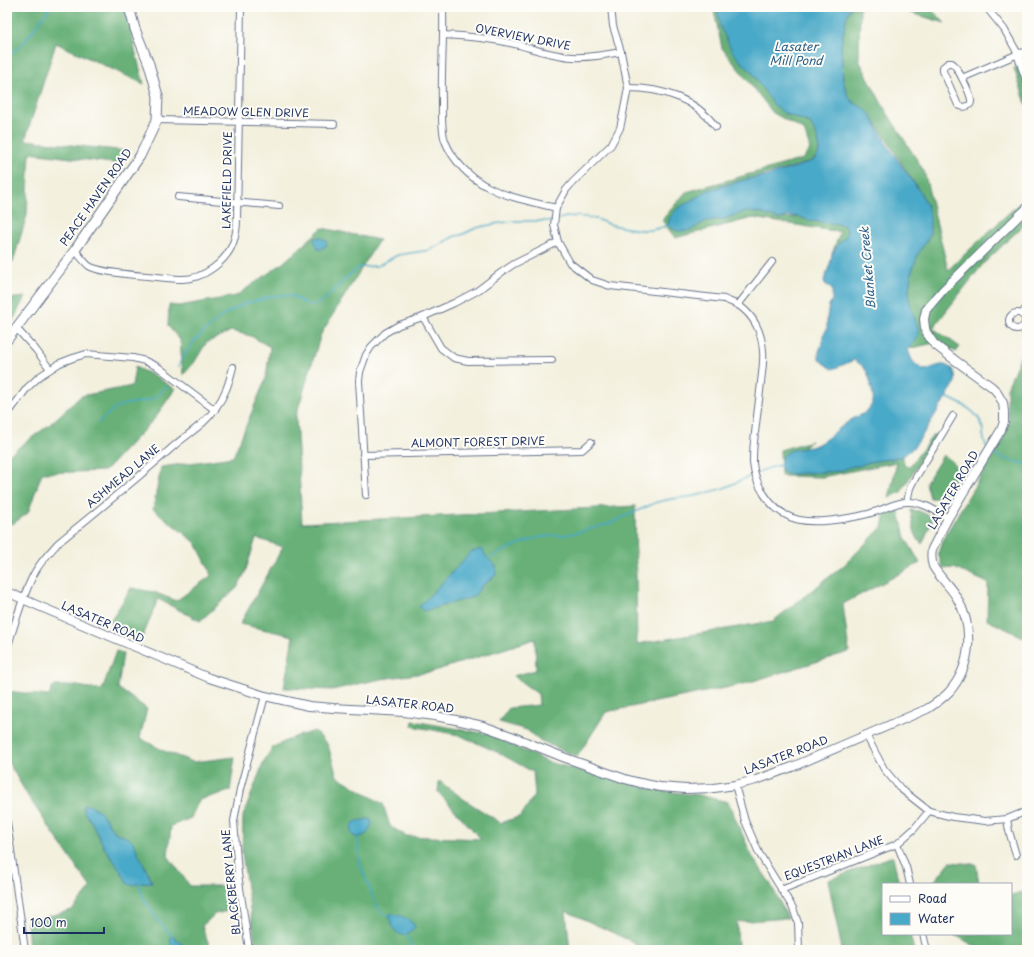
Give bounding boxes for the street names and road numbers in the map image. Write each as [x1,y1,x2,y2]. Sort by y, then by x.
street label: OVERVIEW DRIVE [474,19,572,54]
street label: MEADOW GLEN DRIVE [183,102,309,121]
street label: LAKEFIELD DRIVE [217,131,236,229]
street label: PEACE HAVEN ROAD [55,144,136,249]
street label: ALMONT FOREST DRIVE [411,432,545,451]
street label: ASHMEAD LANE [82,439,163,512]
street label: LASATER ROAD [923,447,982,532]
street label: LASATER ROAD [59,596,147,647]
street label: LASATER ROAD [365,690,455,717]
street label: LASATER ROAD [741,731,830,778]
street label: BLACKBERRY LANE [216,828,245,936]
street label: EQUESTRIAN LANE [782,831,886,884]

